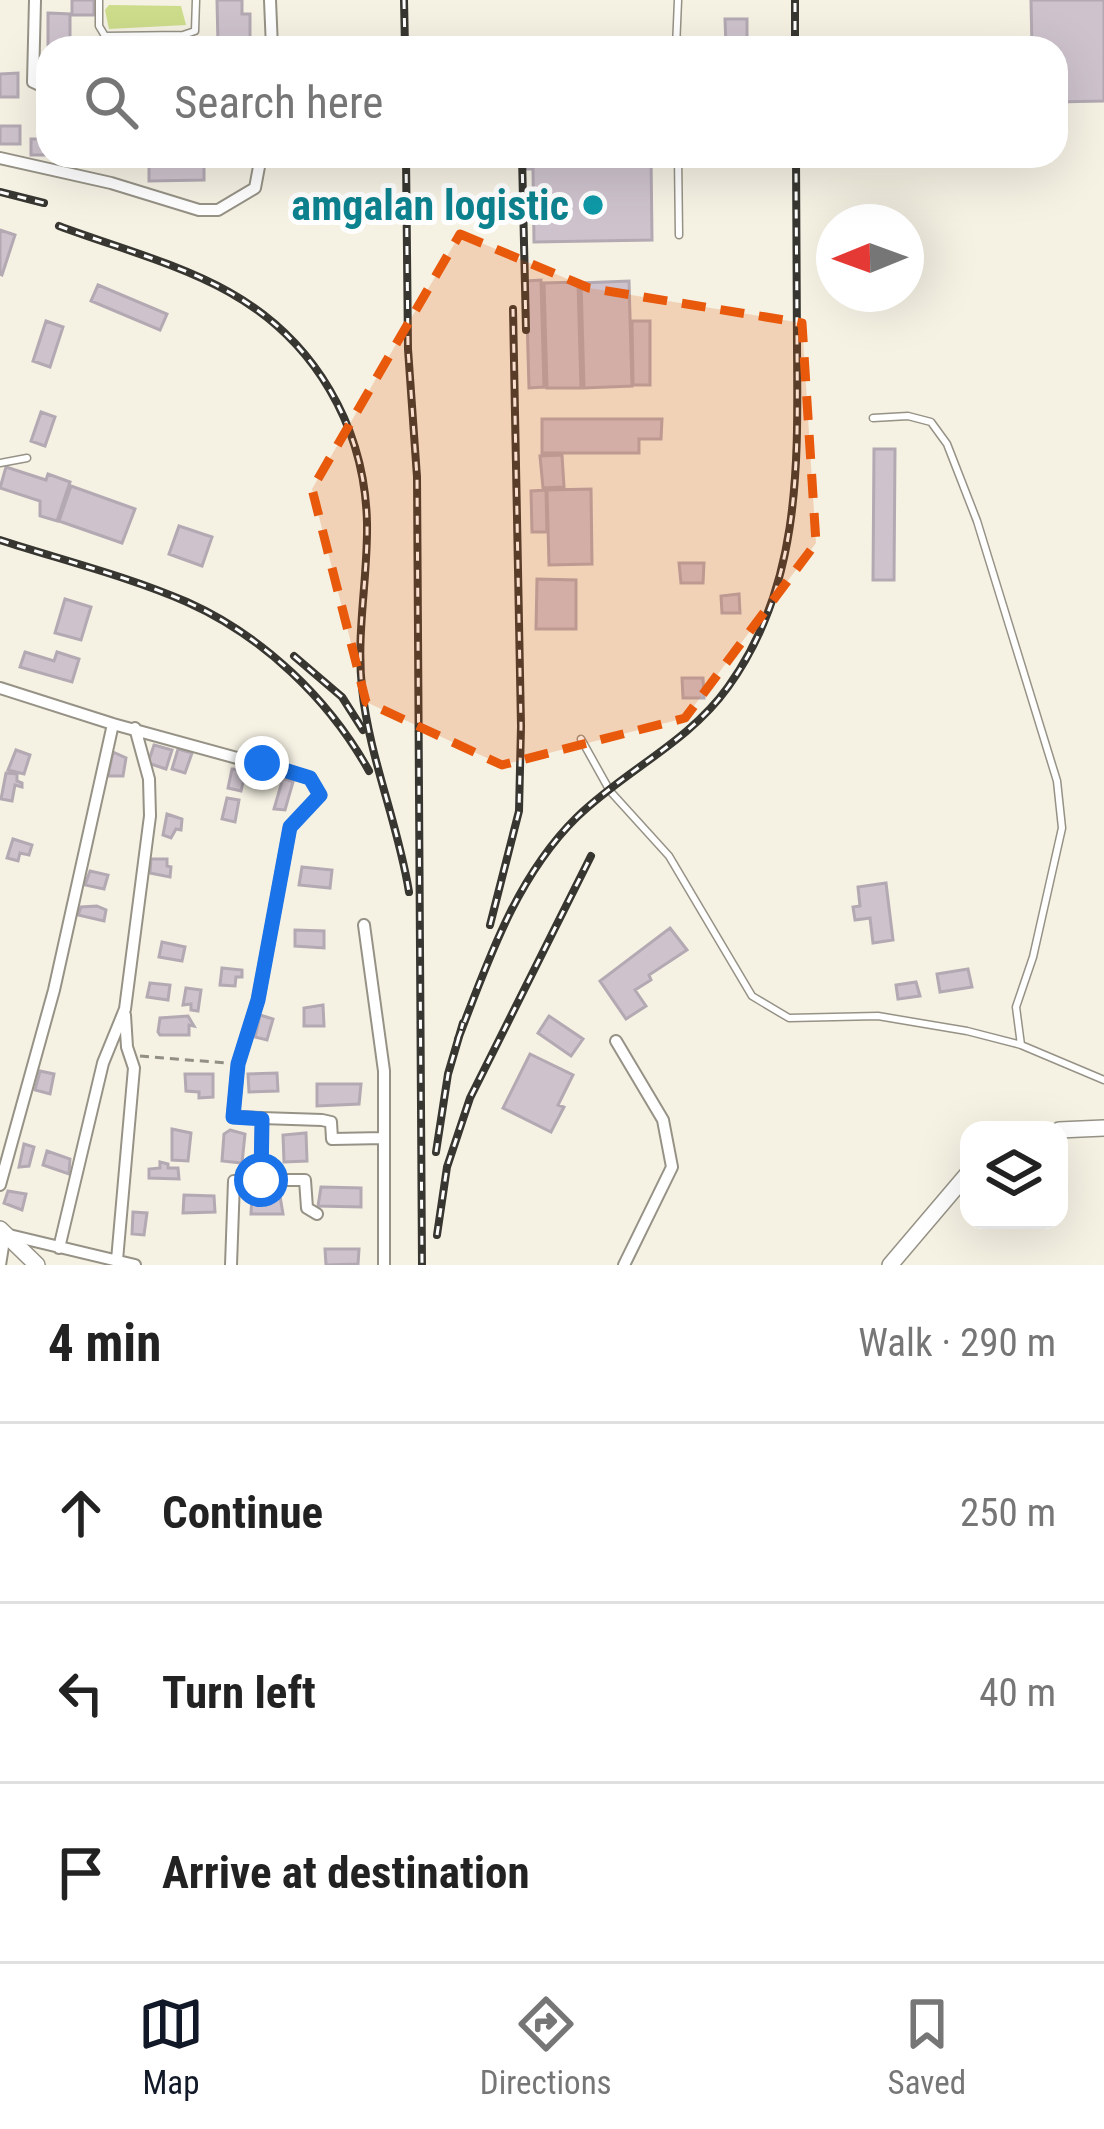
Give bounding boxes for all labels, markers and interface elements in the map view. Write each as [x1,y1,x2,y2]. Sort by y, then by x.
search box [36,36,1068,168]
icon: search [78,69,144,135]
text: Search here [174,76,383,129]
place label: amgalan logistic [291,181,569,230]
marker: amgalan logistic [580,192,606,218]
north arrow [816,204,924,312]
route end [235,736,289,790]
map controls [960,1121,1068,1229]
button: layers [960,1121,1068,1229]
route start [234,1153,288,1207]
text: 4 min [48,1314,161,1373]
text: Walk · 290 m [858,1320,1056,1366]
icon: ahead [48,1480,114,1546]
text: Continue [162,1486,323,1539]
text: 250 m [960,1490,1056,1536]
icon: left [48,1660,114,1726]
text: Turn left [162,1666,316,1719]
text: 40 m [979,1670,1056,1716]
icon: arrive [48,1840,114,1906]
text: Arrive at destination [162,1846,530,1899]
tab: Map [138,1991,204,2102]
tab: Directions [480,1991,612,2102]
tab: Saved [888,1991,966,2102]

